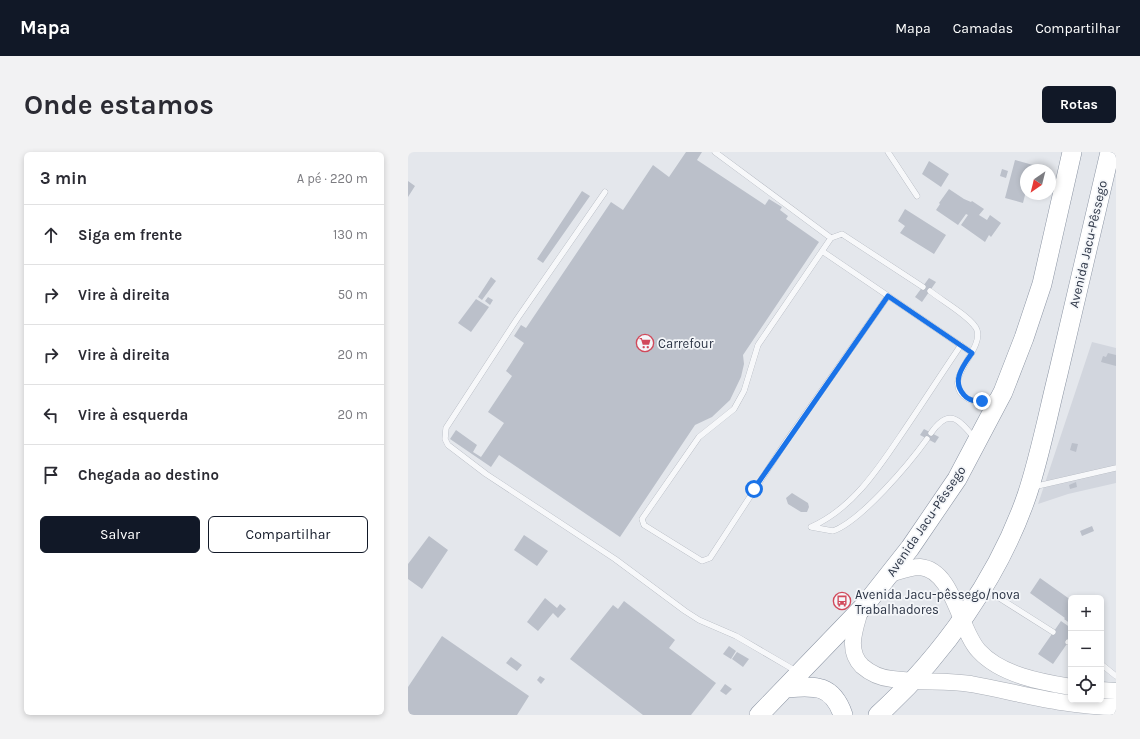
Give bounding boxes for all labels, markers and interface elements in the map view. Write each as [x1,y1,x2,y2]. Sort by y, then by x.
text: Mapa [20,17,70,39]
text: Mapa [895,20,931,37]
text: Camadas [953,20,1013,37]
text: Compartilhar [1035,20,1120,37]
button: Rotas [1042,86,1116,123]
text: Onde estamos [24,88,214,121]
north arrow [1020,164,1056,200]
text: 3 min [40,168,87,188]
text: A pé · 220 m [297,171,368,186]
street label: Avenida Jacu-Pêssego [1066,179,1110,309]
icon: ahead [40,224,62,246]
text: Siga em frente [78,226,182,244]
text: 130 m [333,227,368,242]
icon: right [40,284,62,306]
text: Vire à direita [78,286,170,304]
text: 50 m [338,287,368,302]
supermarket icon: Carrefour [635,333,655,353]
place label: Carrefour [658,336,714,351]
icon: right [40,344,62,366]
text: Vire à direita [78,346,170,364]
text: 20 m [338,347,368,362]
route end [973,392,991,410]
icon: left [40,404,62,426]
text: Vire à esquerda [78,406,188,424]
text: 20 m [338,407,368,422]
street label: Avenida Jacu-Pêssego [883,463,969,579]
icon: arrive [40,464,62,486]
text: Chegada ao destino [78,466,219,484]
route start [745,480,763,498]
button: Salvar [40,516,200,553]
button: Compartilhar [208,516,368,553]
place label: Avenida Jacu-pêssego/nova Trabalhadores [855,587,1020,617]
bus stop icon: Avenida Jacu-pêssego/nova Trabalhadores [832,591,852,611]
map controls [1068,595,1104,703]
button: + [1068,595,1104,631]
button: − [1068,631,1104,667]
button: locate [1068,667,1104,703]

